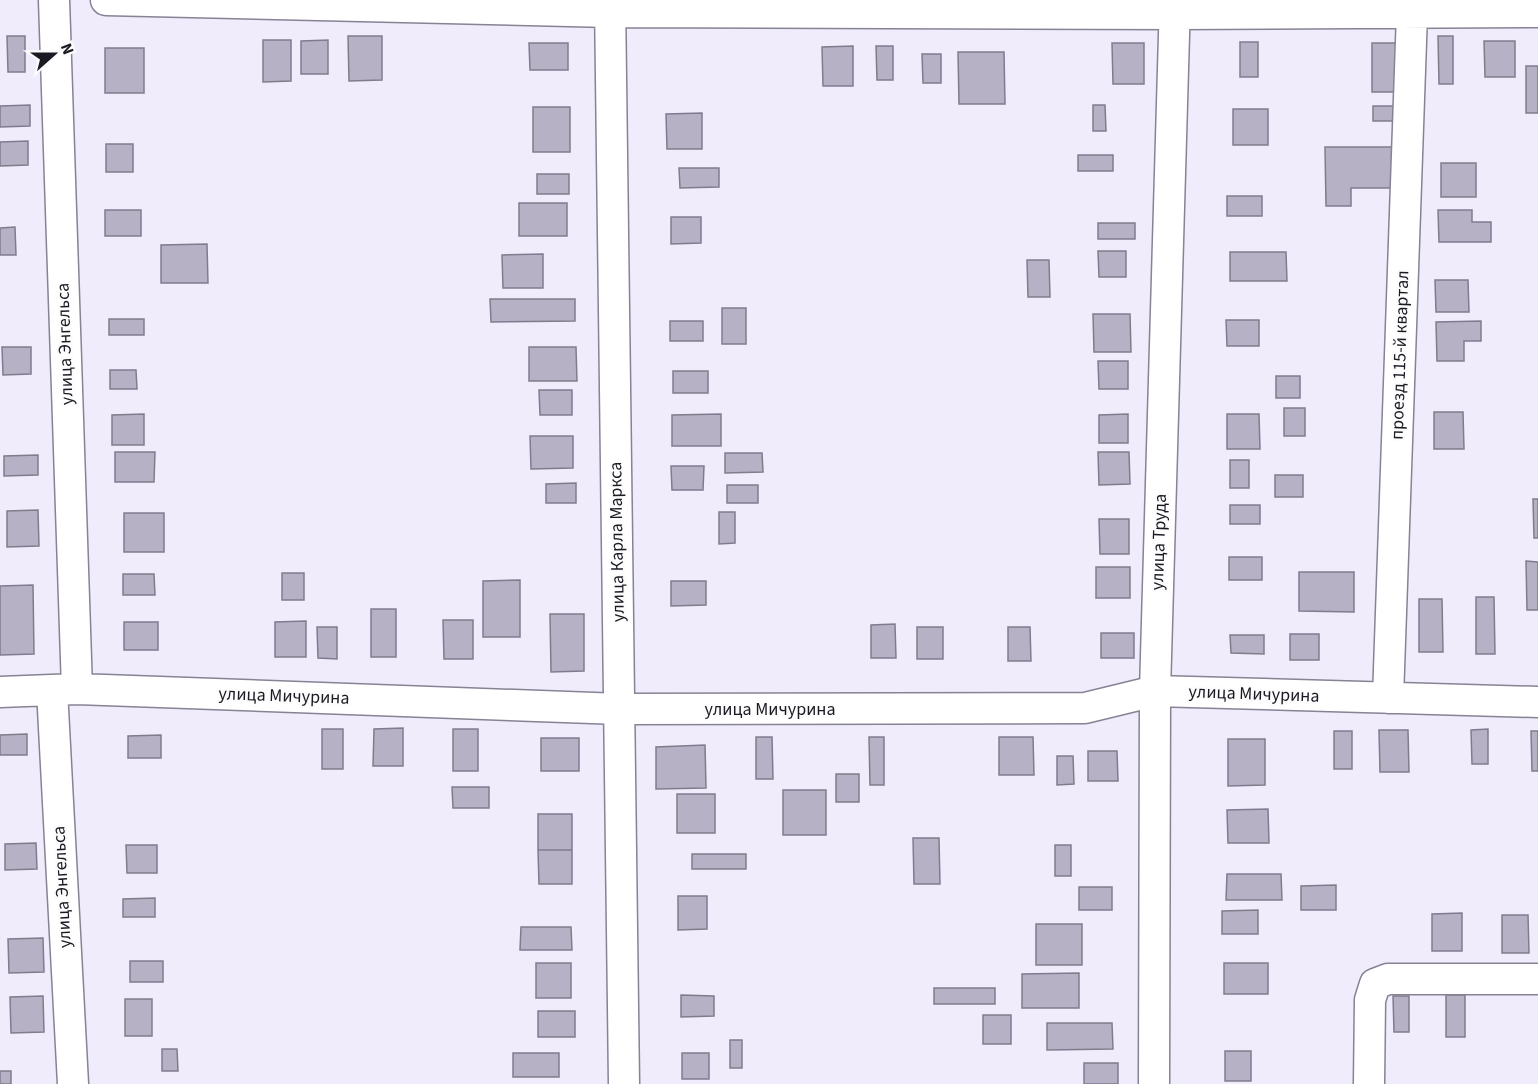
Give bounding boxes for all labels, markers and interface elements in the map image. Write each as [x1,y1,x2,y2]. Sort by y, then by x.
north arrow [24,24,84,84]
text: N [55,40,79,58]
street label: проезд 115-й квартал [1385,270,1415,440]
street label: улица Энгельса [50,282,80,406]
street label: улица Карла Маркса [603,462,631,622]
street label: улица Труда [1145,493,1173,591]
street label: улица Мичурина [1188,679,1320,709]
street label: улица Мичурина [218,681,350,711]
street label: улица Мичурина [704,697,836,722]
street label: улица Энгельса [46,825,78,949]

